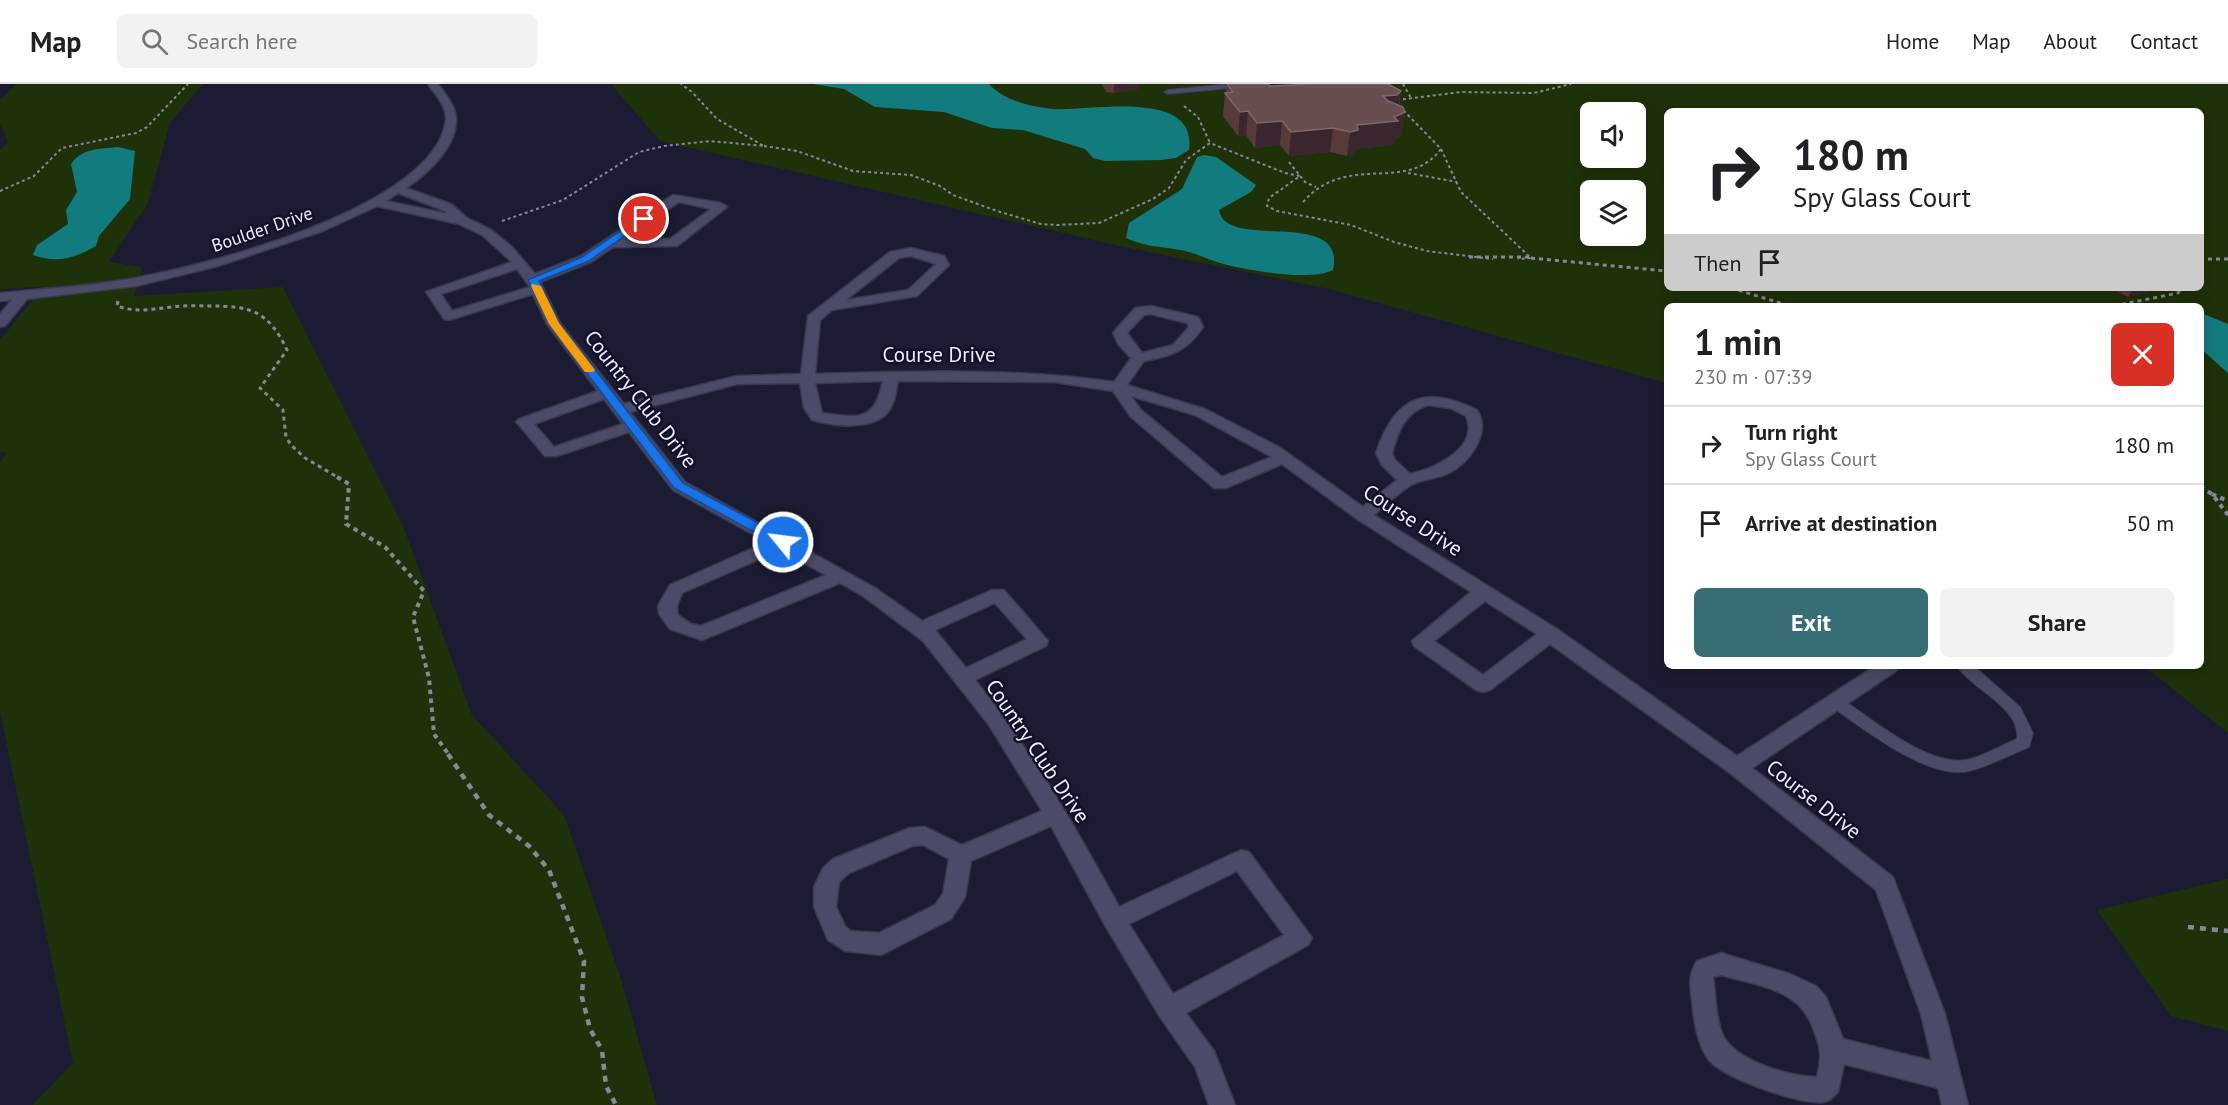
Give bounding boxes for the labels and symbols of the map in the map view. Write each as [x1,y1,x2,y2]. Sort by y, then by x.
pin [618,193,669,244]
street label: Boulder Drive [209,201,315,257]
street label: Country Club Drive [579,325,703,473]
street label: Course Drive [882,341,996,368]
street label: Course Drive [1358,478,1468,562]
position arrow [751,510,815,574]
street label: Country Club Drive [980,674,1096,828]
street label: Course Drive [1761,754,1867,844]

